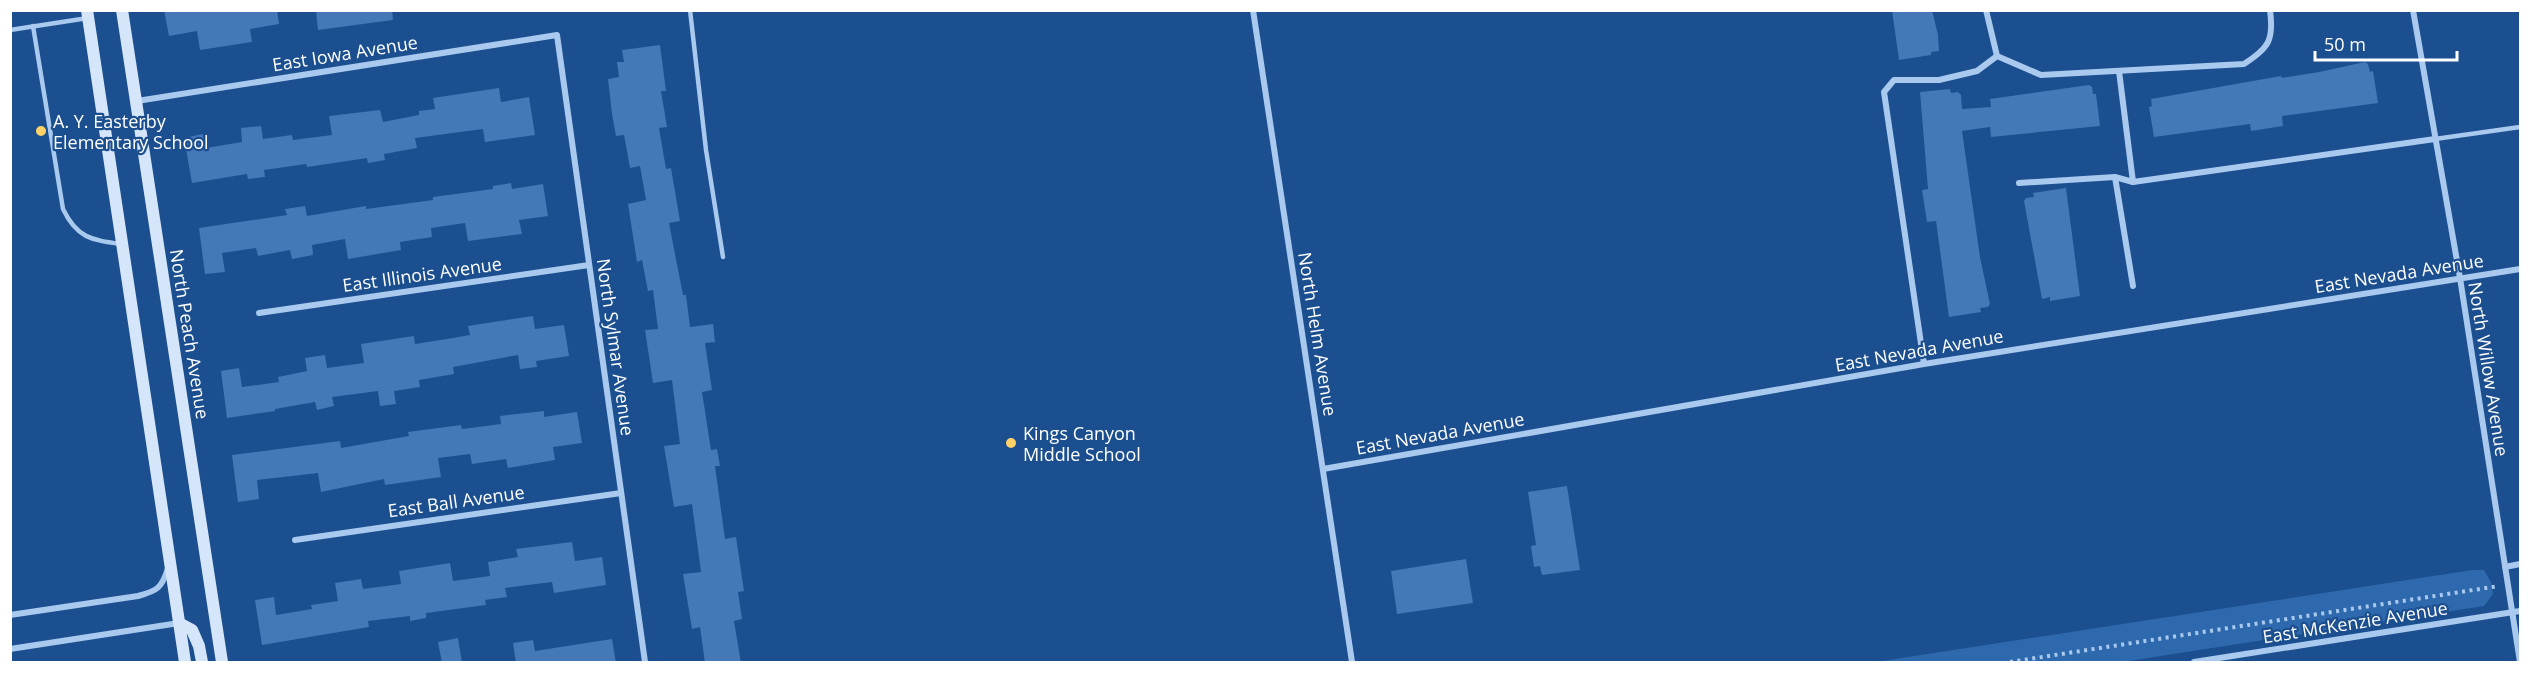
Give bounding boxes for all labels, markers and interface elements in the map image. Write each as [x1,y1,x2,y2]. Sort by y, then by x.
scale bar [2315,24,2458,62]
street label: East Iowa Avenue [271,30,419,76]
text: 50 m [2324,32,2366,56]
place label: A. Y. Easterby Elementary School [53,109,209,154]
marker: A. Y. Easterby Elementary School [34,124,48,138]
street label: North Peach Avenue [165,247,215,421]
street label: East Nevada Avenue [2313,248,2485,298]
street label: North Helm Avenue [1293,250,1343,418]
street label: East Illinois Avenue [341,251,503,297]
street label: North Sylmar Avenue [592,257,640,437]
street label: North Willow Avenue [2463,280,2515,458]
street label: East Nevada Avenue [1833,323,2005,377]
street label: East Nevada Avenue [1354,406,1526,460]
place label: Kings Canyon Middle School [1023,421,1141,466]
marker: Kings Canyon Middle School [1004,436,1018,450]
street label: East Ball Avenue [386,480,526,522]
street label: East McKenzie Avenue [2261,596,2449,648]

